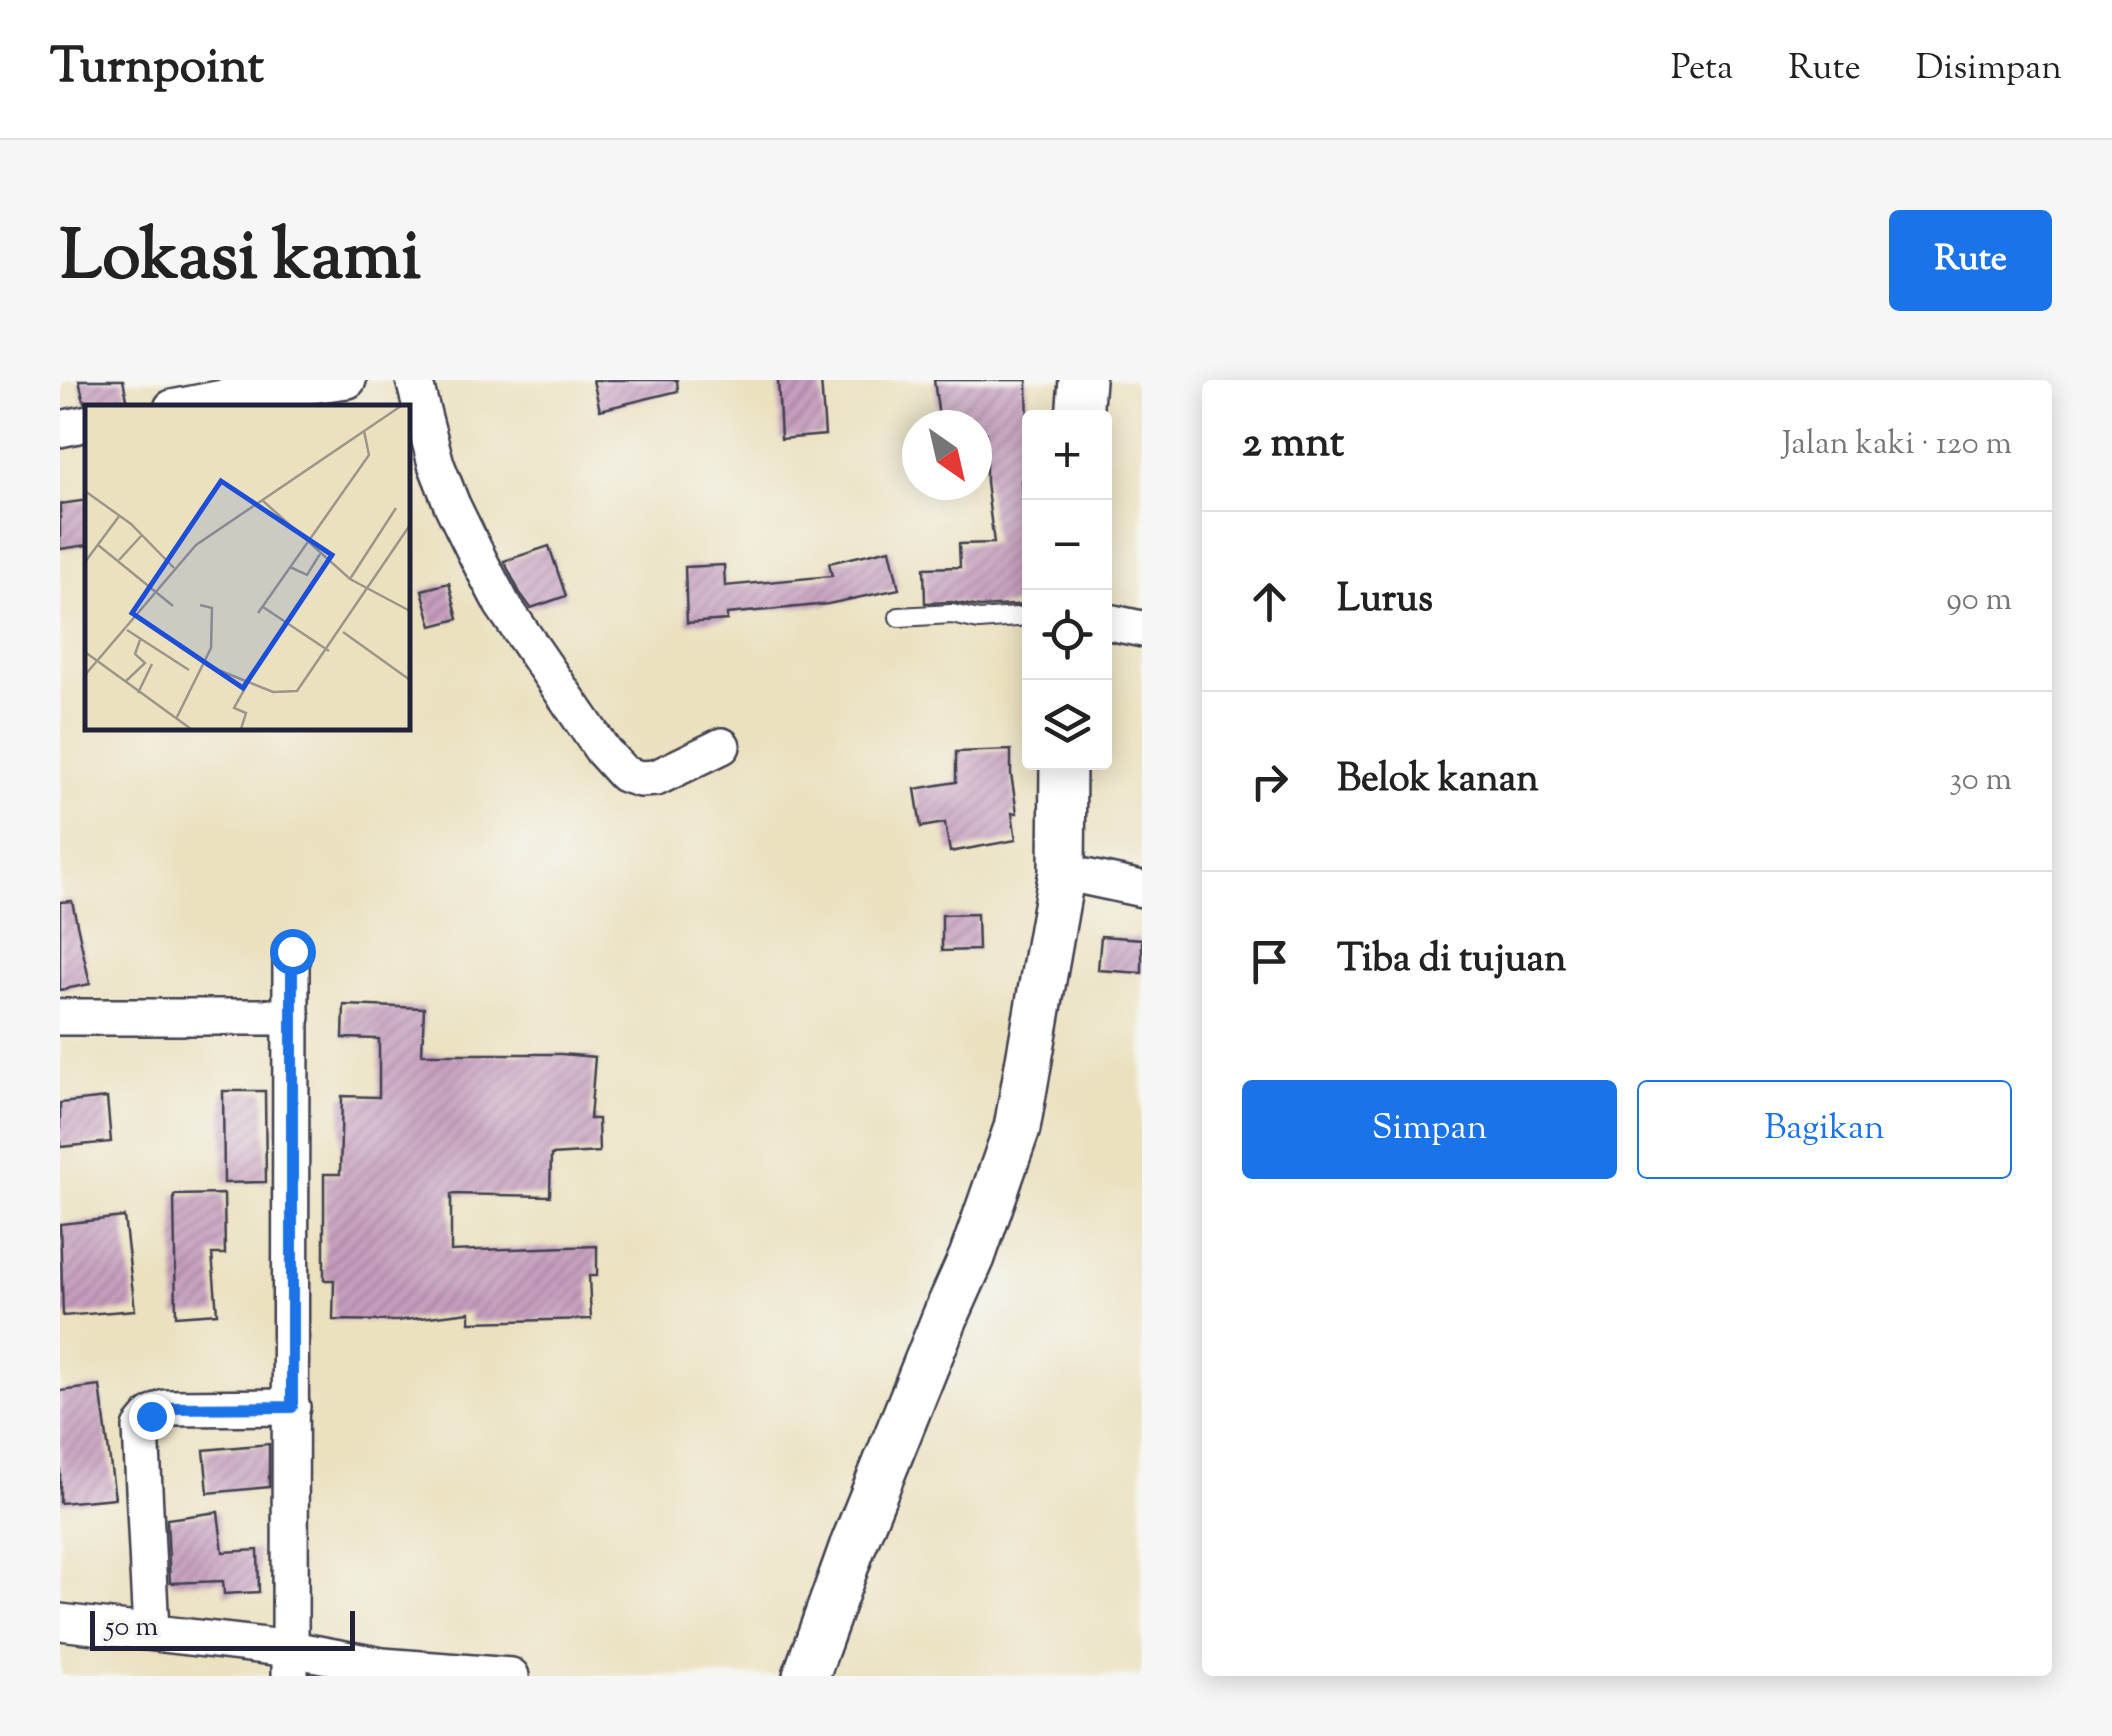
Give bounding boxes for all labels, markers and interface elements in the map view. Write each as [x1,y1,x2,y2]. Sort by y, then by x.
text: Turnpoint [50,35,264,104]
text: Peta [1671,44,1733,95]
text: Rute [1788,44,1861,95]
text: Disimpan [1916,44,2062,95]
text: Lokasi kami [60,210,421,310]
button: Rute [1889,210,2052,311]
inset map [85,405,410,730]
north arrow [902,410,992,500]
map controls [1022,410,1112,770]
button: + [1022,410,1112,500]
text: 2 mnt [1242,415,1344,475]
text: Jalan kaki · 120 m [1782,422,2012,468]
button: − [1022,500,1112,590]
icon: ahead [1242,574,1297,629]
text: Lurus [1337,574,1433,628]
text: 90 m [1946,578,2012,624]
button: locate [1022,590,1112,680]
button: layers [1022,680,1112,770]
icon: right [1242,754,1297,809]
text: Belok kanan [1337,754,1539,808]
text: 30 m [1949,758,2012,804]
route start [270,929,316,975]
icon: arrive [1242,934,1297,989]
text: Tiba di tujuan [1337,934,1566,988]
button: Simpan [1242,1080,1617,1179]
button: Bagikan [1637,1080,2012,1179]
route end [129,1394,175,1440]
scale bar [90,1606,355,1650]
text: 50 m [105,1608,159,1648]

